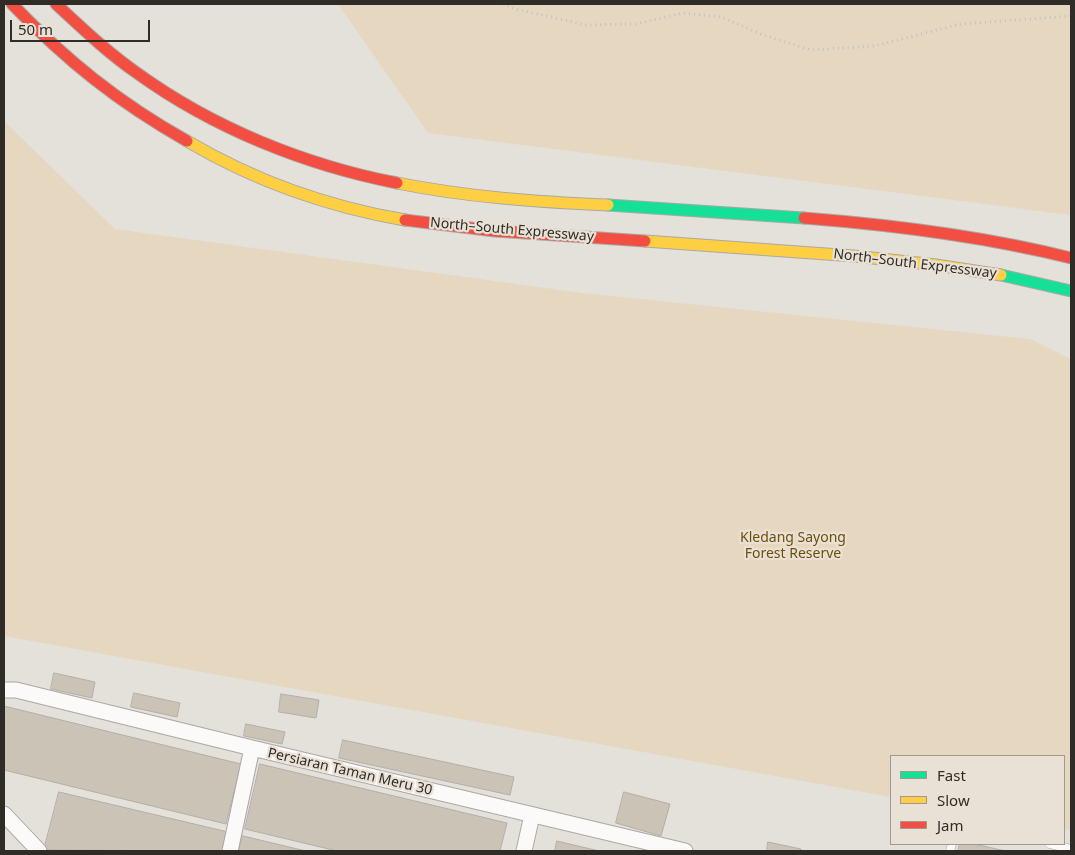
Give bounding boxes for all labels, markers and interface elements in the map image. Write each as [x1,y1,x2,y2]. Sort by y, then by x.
scale bar [12,10,152,42]
text: 50 m [18,19,53,39]
street label: North–South Expressway [429,214,595,246]
street label: North–South Expressway [832,246,998,282]
park label: Kledang Sayong Forest Reserve [740,530,846,562]
street label: Persiaran Taman Meru 30 [266,745,434,799]
legend [890,755,1065,845]
text: Fast [937,765,966,785]
text: Slow [937,790,970,810]
text: Jam [937,815,964,835]

